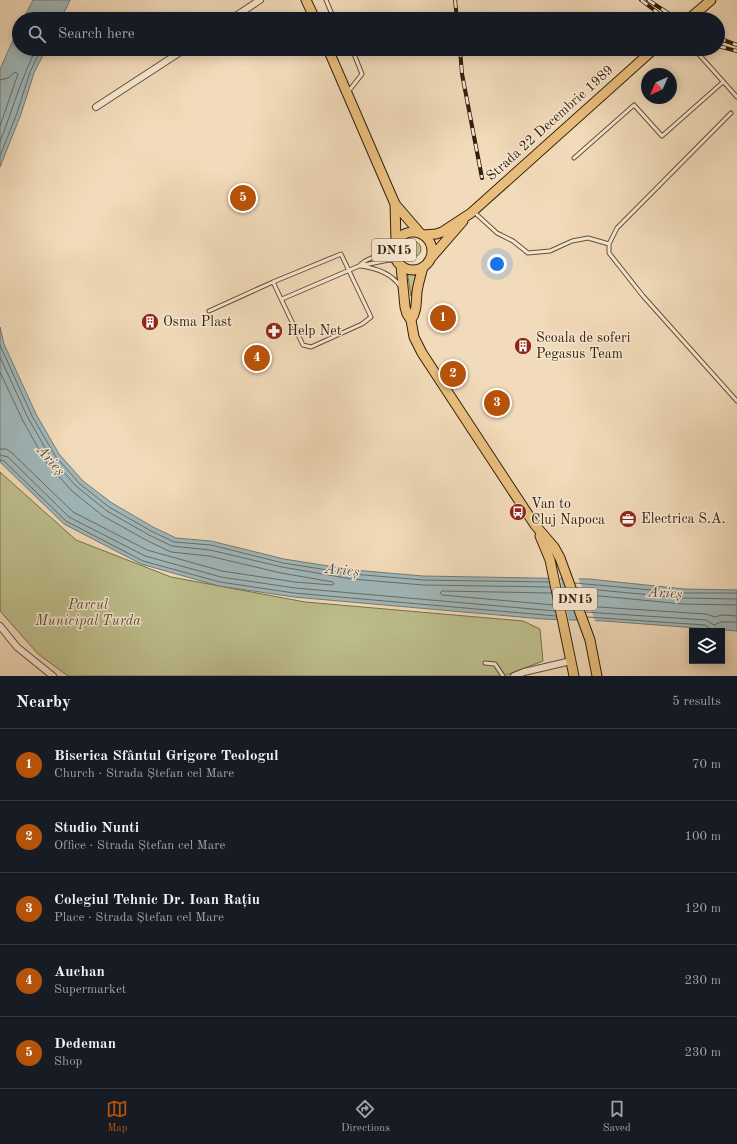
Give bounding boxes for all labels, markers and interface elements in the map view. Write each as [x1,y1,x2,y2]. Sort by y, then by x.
search box [12,12,725,56]
icon: search [26,23,48,45]
text: Search here [58,27,135,42]
street label: Strada 22 Decembrie 1989 [484,63,616,183]
north arrow [641,68,677,104]
pin: 5 [230,183,256,213]
road number: DN15 [372,239,416,261]
your location [487,254,507,274]
pin: 1 [430,303,456,333]
building icon: Osma Plast [140,312,160,332]
place label: Osma Plast [163,315,232,329]
pharmacy icon: Help Net [264,321,284,341]
place label: Help Net [287,324,342,338]
place label: Scoala de soferi Pegasus Team [536,331,631,361]
building icon: Scoala de soferi Pegasus Team [513,336,533,356]
pin: 4 [244,343,270,373]
pin: 2 [440,359,466,389]
pin: 3 [484,388,510,418]
water label: Arieș [32,442,67,479]
place label: Van to Cluj Napoca [531,497,605,527]
bus stop icon: Van to Cluj Napoca [508,502,528,522]
office icon: Electrica S.A. [618,509,638,529]
place label: Electrica S.A. [641,512,726,526]
water label: Arieș [323,562,360,580]
water label: Arieș [646,585,683,603]
road number: DN15 [553,588,597,610]
park label: Parcul Municipal Turda [34,598,141,629]
map controls [689,628,725,664]
button: layers [689,628,725,664]
text: Nearby [16,694,71,711]
text: 5 results [672,695,721,708]
text: Biserica Sfântul Grigore Teologul [54,749,279,764]
text: 1 [25,758,33,771]
text: 70 m [692,758,721,771]
text: Church · Strada Ștefan cel Mare [54,767,234,780]
text: Studio Nunti [54,821,139,836]
text: 2 [25,830,33,843]
text: 100 m [684,830,721,843]
text: Office · Strada Ștefan cel Mare [54,839,225,852]
text: Colegiul Tehnic Dr. Ioan Rațiu [54,893,260,908]
text: 3 [25,902,33,915]
text: 120 m [684,902,721,915]
text: Place · Strada Ștefan cel Mare [54,911,224,924]
text: Auchan [54,965,105,980]
text: 4 [25,974,33,987]
text: 230 m [684,974,721,987]
text: Supermarket [54,983,126,996]
text: Dedeman [54,1037,116,1052]
text: 5 [25,1046,33,1059]
text: 230 m [684,1046,721,1059]
text: Shop [54,1055,82,1068]
tab: Map [106,1098,128,1136]
tab: Directions [341,1098,390,1136]
tab: Saved [603,1098,631,1136]

